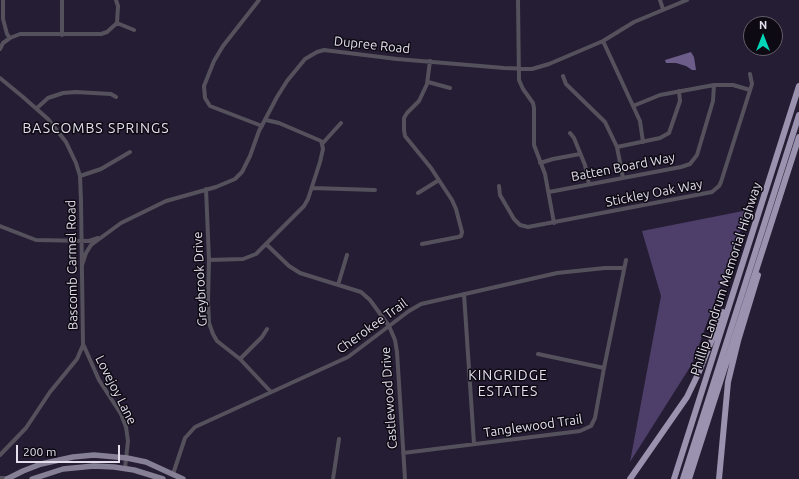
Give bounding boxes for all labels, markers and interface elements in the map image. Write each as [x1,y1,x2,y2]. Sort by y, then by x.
north arrow [743,16,783,56]
text: N [759,19,767,31]
street label: Dupree Road [333,33,411,57]
district label: BASCOMBS SPRINGS [22,120,170,136]
street label: Batten Board Way [570,149,676,185]
street label: Stickley Oak Way [604,176,704,210]
street label: Phillip Landrum Memorial Highway [687,180,765,378]
street label: Bascomb Carmel Road [63,200,81,330]
street label: Greybrook Drive [190,231,210,327]
street label: Cherokee Trail [334,295,410,357]
street label: Castlewood Drive [378,346,400,450]
street label: Lovejoy Lane [92,353,140,427]
district label: KINGRIDGE ESTATES [468,367,548,400]
street label: Tanglewood Trail [483,411,583,441]
scale bar [18,437,122,463]
text: 200 m [23,445,56,458]

